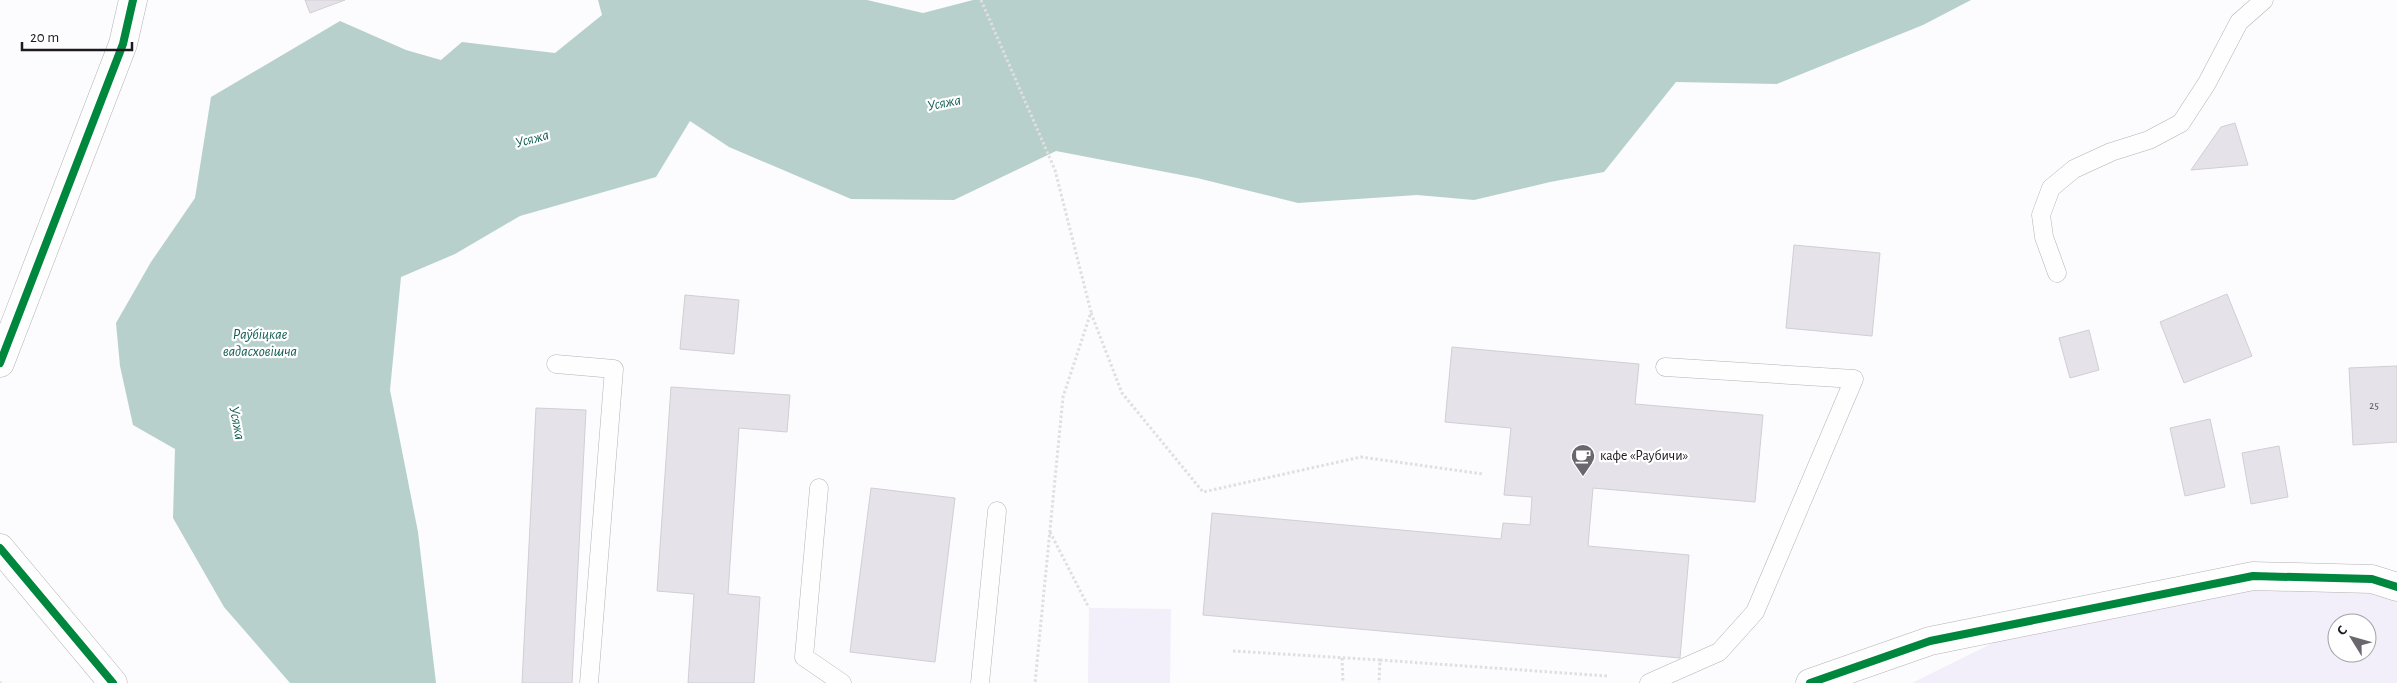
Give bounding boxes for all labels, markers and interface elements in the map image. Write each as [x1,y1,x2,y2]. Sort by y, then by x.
scale bar [22,20,132,52]
text: 20 m [30,30,59,45]
water label: Усяжа [926,92,962,114]
water label: Усяжа [514,127,550,151]
water label: Раўбіцкае вадасховішча [223,327,297,359]
house number: 25 [2369,400,2379,411]
water label: Усяжа [226,405,248,441]
cafe icon: кафе «Раубичи» [1570,443,1596,477]
place label: кафе «Раубичи» [1600,449,1688,463]
north arrow [2327,613,2377,663]
text: С [2334,623,2350,638]

